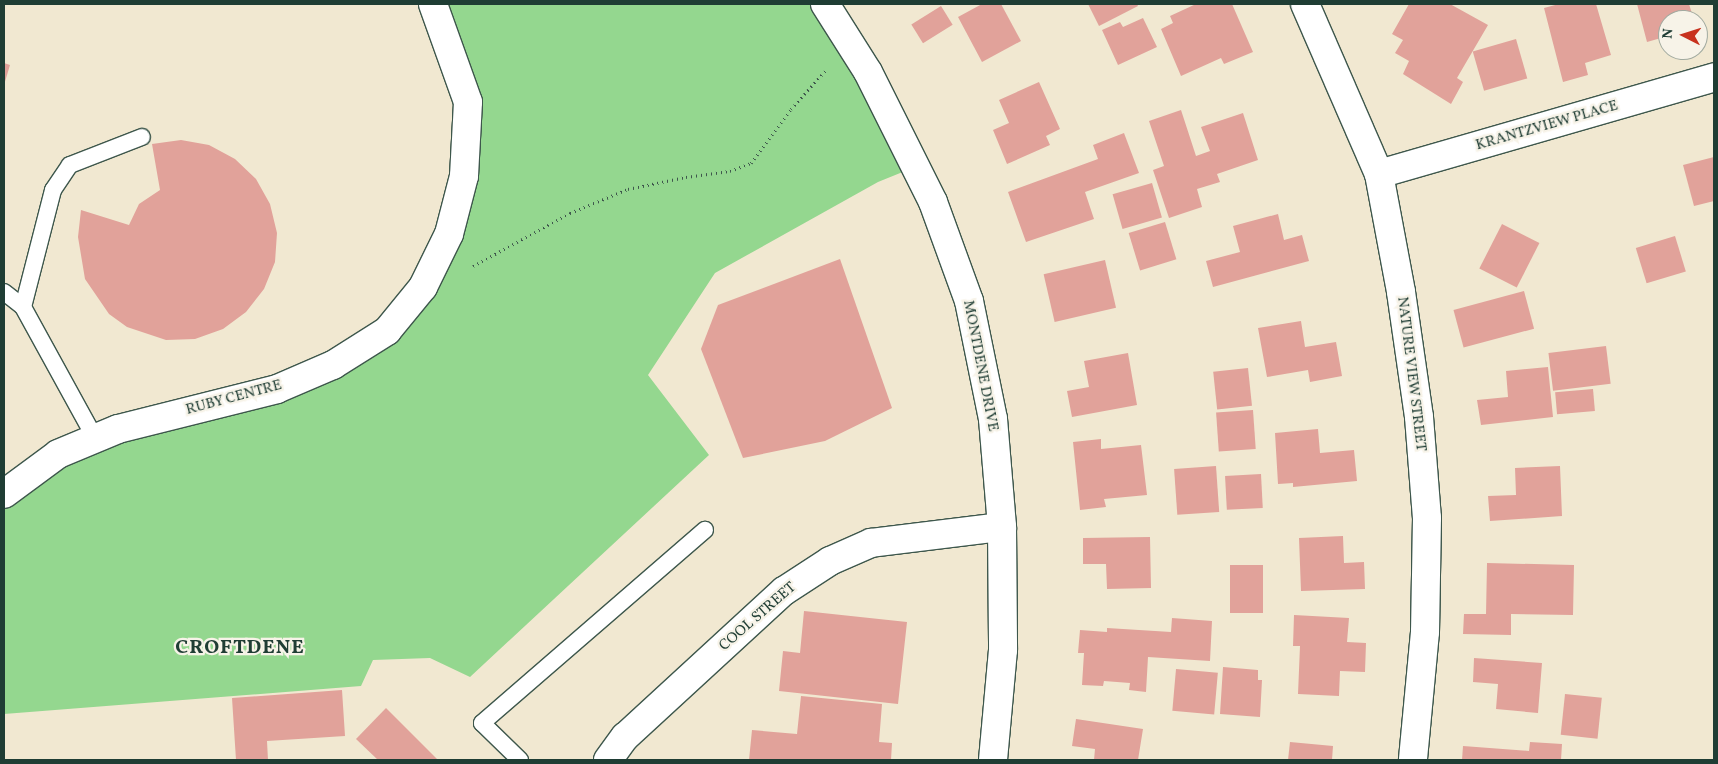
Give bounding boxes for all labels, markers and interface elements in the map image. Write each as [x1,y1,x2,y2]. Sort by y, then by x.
north arrow [1658,10,1708,60]
text: N [1659,28,1678,40]
street label: KRANTZVIEW PLACE [1474,97,1620,155]
street label: NATURE VIEW STREET [1393,295,1429,453]
street label: MONTDENE DRIVE [958,299,1002,433]
street label: RUBY CENTRE [184,376,284,420]
street label: COOL STREET [716,579,800,655]
district label: CROFTDENE [174,636,306,660]

